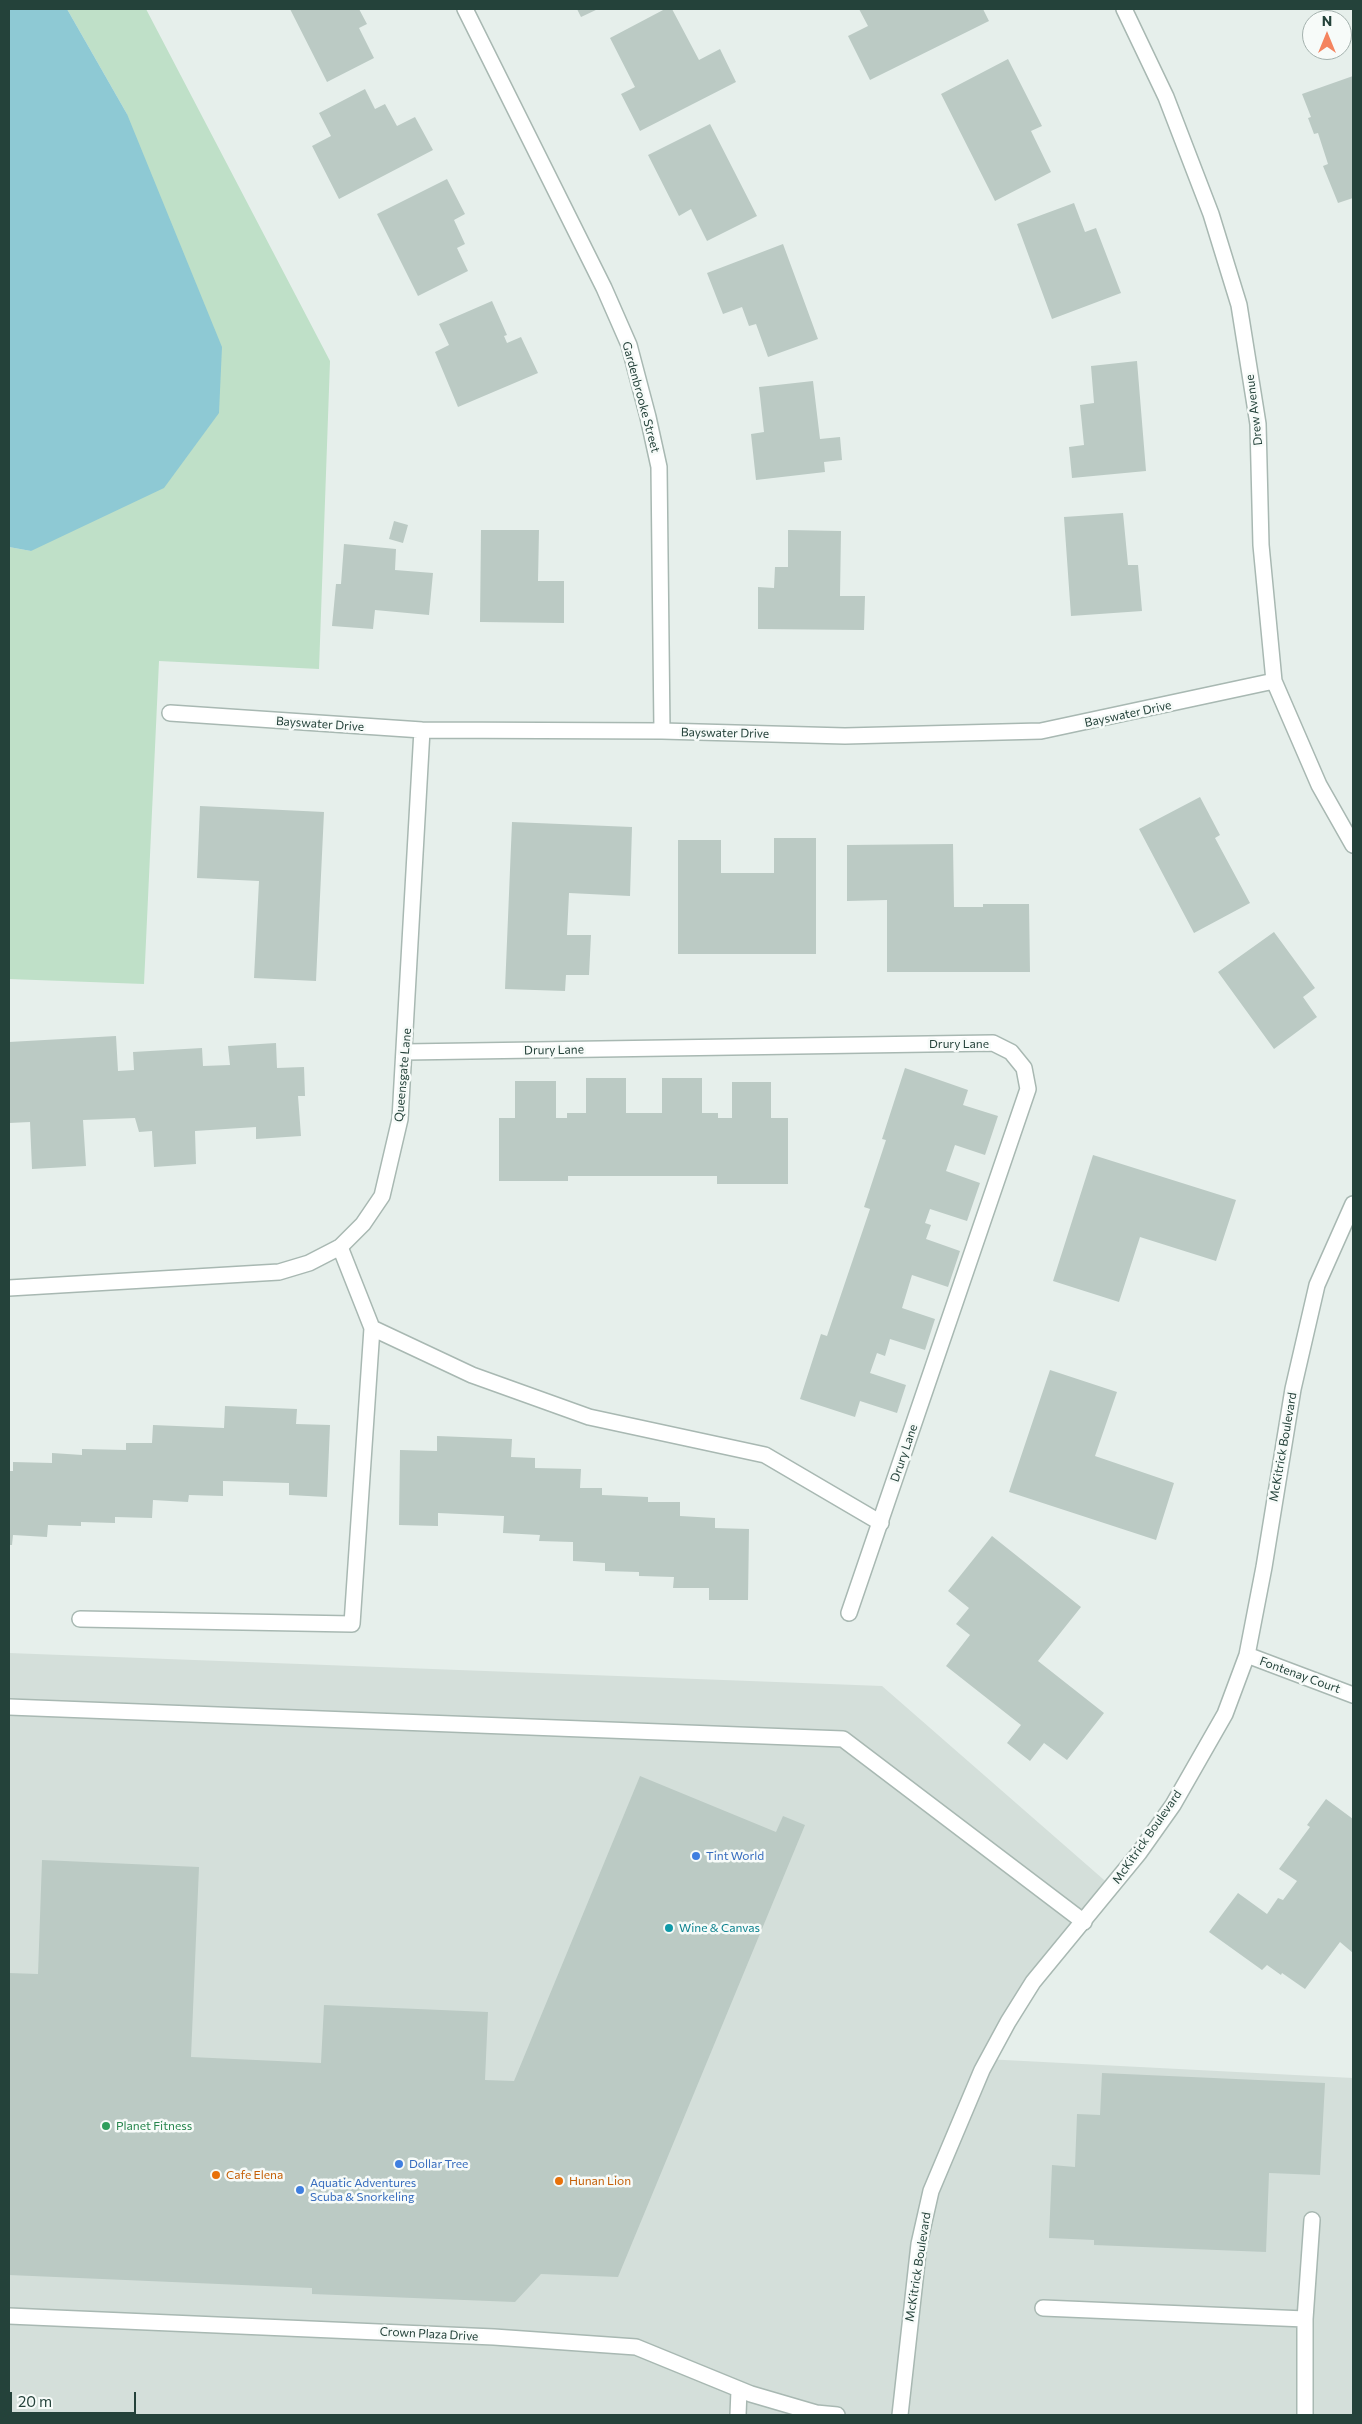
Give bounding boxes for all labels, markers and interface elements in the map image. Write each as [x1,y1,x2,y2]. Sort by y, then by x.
north arrow [1302,10,1352,60]
text: N [1322,12,1332,29]
street label: Gardenbrooke Street [619,340,663,454]
street label: Drew Avenue [1242,374,1266,446]
street label: Bayswater Drive [1083,698,1173,730]
street label: Bayswater Drive [275,714,365,734]
street label: Bayswater Drive [681,725,769,741]
street label: Queensgate Lane [392,1028,414,1122]
street label: Drury Lane [929,1037,989,1051]
street label: Drury Lane [524,1042,584,1058]
street label: McKitrick Boulevard [1266,1391,1300,1503]
street label: Drury Lane [887,1422,921,1484]
street label: Fontenay Court [1258,1654,1342,1696]
street label: McKitrick Boulevard [1109,1788,1185,1886]
place label: Tint World [706,1849,764,1863]
marker: Tint World [690,1850,702,1862]
place label: Wine & Canvas [679,1921,760,1935]
marker: Wine & Canvas [663,1922,675,1934]
place label: Planet Fitness [116,2119,192,2133]
marker: Planet Fitness [100,2120,112,2132]
place label: Dollar Tree [409,2157,468,2171]
marker: Dollar Tree [393,2158,405,2170]
place label: Cafe Elena [226,2168,283,2182]
marker: Cafe Elena [210,2169,222,2181]
place label: Hunan Lion [569,2174,631,2188]
marker: Hunan Lion [553,2175,565,2187]
place label: Aquatic Adventures Scuba & Snorkeling [310,2176,416,2204]
marker: Aquatic Adventures Scuba & Snorkeling [294,2184,306,2196]
street label: McKitrick Boulevard [902,2211,934,2323]
street label: Crown Plaza Drive [379,2324,479,2344]
scale bar [12,2382,139,2414]
text: 20 m [18,2392,52,2410]

